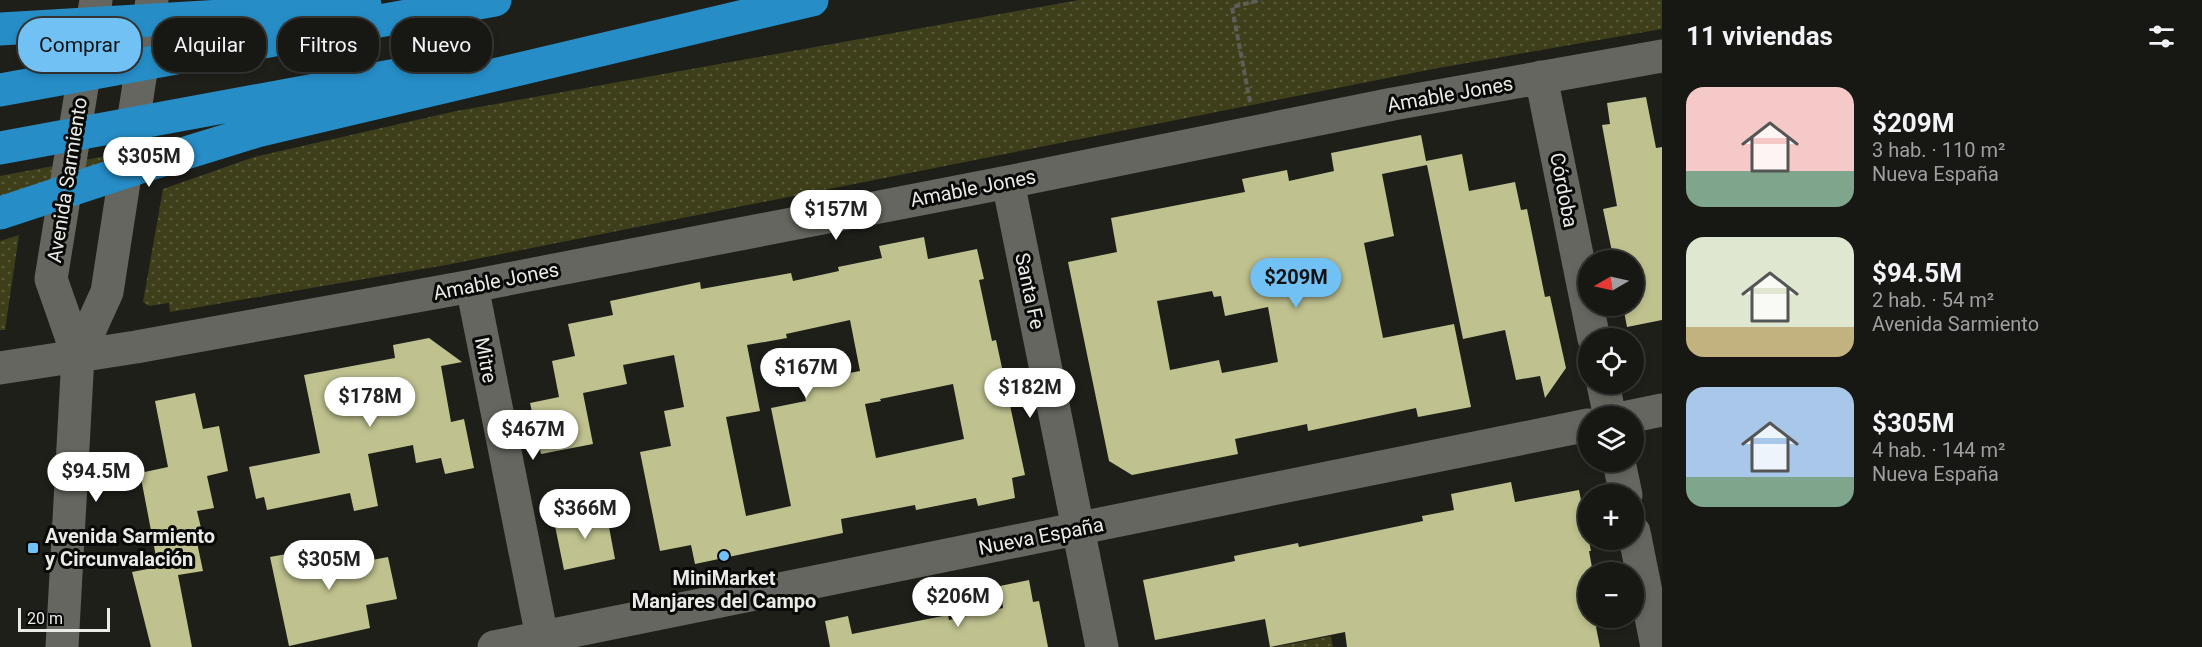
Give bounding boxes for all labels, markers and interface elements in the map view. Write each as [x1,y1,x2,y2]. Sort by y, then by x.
chip: Comprar [18,18,141,72]
chip: Alquilar [153,18,266,72]
chip: Filtros [278,18,379,72]
chip: Nuevo [391,18,492,72]
icon: filters [2145,20,2178,53]
text: 11 viviendas [1686,21,1833,51]
street label: Amable Jones [1385,71,1515,117]
street label: Avenida Sarmiento [42,96,92,264]
text: $209M [1872,108,1954,138]
icon: home [1734,111,1806,183]
pin: $305M [107,137,191,188]
text: 3 hab. · 110 m² [1872,138,2005,162]
text: $305M [117,144,181,168]
street label: Córdoba [1545,151,1583,229]
text: Nueva España [1872,162,1999,186]
street label: Amable Jones [908,164,1038,212]
pin: $157M [794,190,878,241]
text: $157M [804,197,868,221]
north arrow [1578,250,1644,316]
map controls [1578,250,1644,628]
street label: Santa Fe [1010,251,1050,331]
street label: Amable Jones [431,257,561,305]
pin: $209M [1254,258,1338,309]
text: $94.5M [1872,258,1962,288]
icon: home [1734,261,1806,333]
text: $209M [1264,265,1328,289]
text: 2 hab. · 54 m² [1872,288,1994,312]
text: Avenida Sarmiento [1872,312,2039,336]
button: locate [1578,328,1644,394]
street label: Mitre [470,335,502,385]
pin: $167M [764,348,848,399]
text: $167M [774,355,838,379]
pin: $182M [988,368,1072,419]
text: $182M [998,375,1062,399]
pin: $178M [328,377,412,428]
text: $178M [338,384,402,408]
button: layers [1578,406,1644,472]
text: $305M [1872,408,1954,438]
pin: $467M [491,410,575,461]
icon: home [1734,411,1806,483]
text: $467M [501,417,565,441]
text: 4 hab. · 144 m² [1872,438,2005,462]
pin: $94.5M [47,452,145,503]
text: $94.5M [61,459,131,483]
text: Nueva España [1872,462,1999,486]
button: + [1578,484,1644,550]
pin: $366M [543,489,627,540]
text: $366M [553,496,617,520]
street label: Nueva España [976,512,1106,560]
place label: Avenida Sarmiento y Circunvalación [45,524,215,571]
pin: $305M [287,540,371,591]
marker: Avenida Sarmiento y Circunvalación [26,541,40,555]
text: $305M [297,547,361,571]
marker: MiniMarket Manjares del Campo [717,549,731,563]
button: − [1578,562,1644,628]
place label: MiniMarket Manjares del Campo [632,566,816,613]
pin: $206M [916,577,1000,628]
text: $206M [926,584,990,608]
scale bar [18,605,110,632]
text: 20 m [27,609,63,628]

